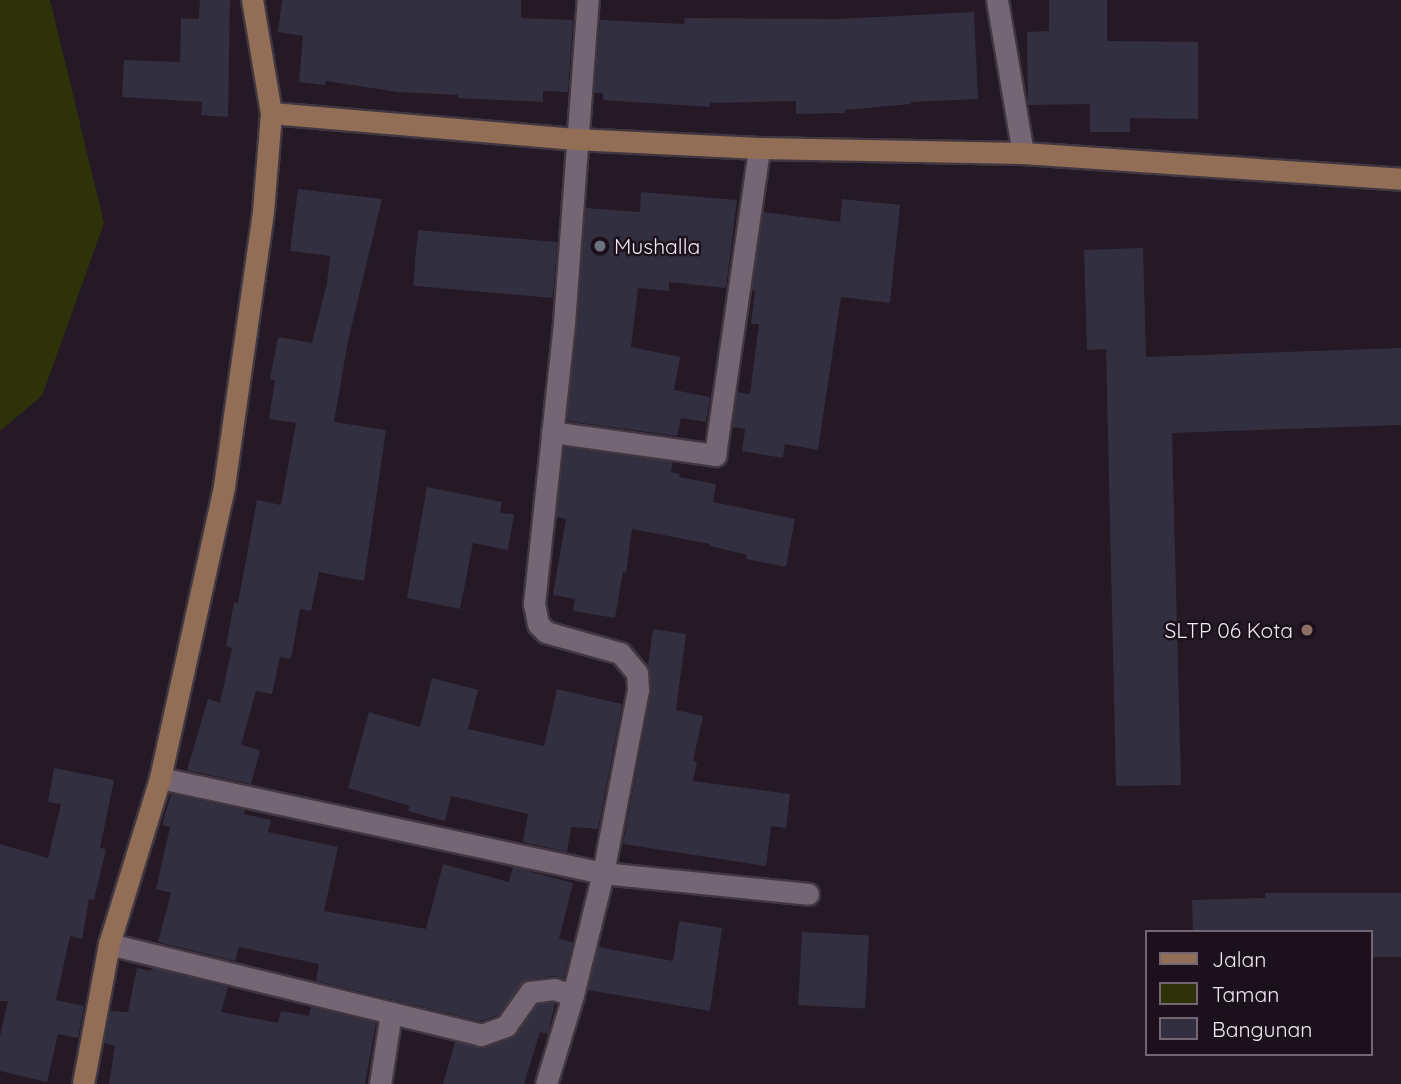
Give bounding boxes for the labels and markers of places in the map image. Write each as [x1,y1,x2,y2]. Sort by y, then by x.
place label: Mushalla [614,233,700,259]
marker: Mushalla [592,238,608,254]
place label: SLTP 06 Kota [1165,617,1293,643]
marker: SLTP 06 Kota [1299,622,1315,638]

